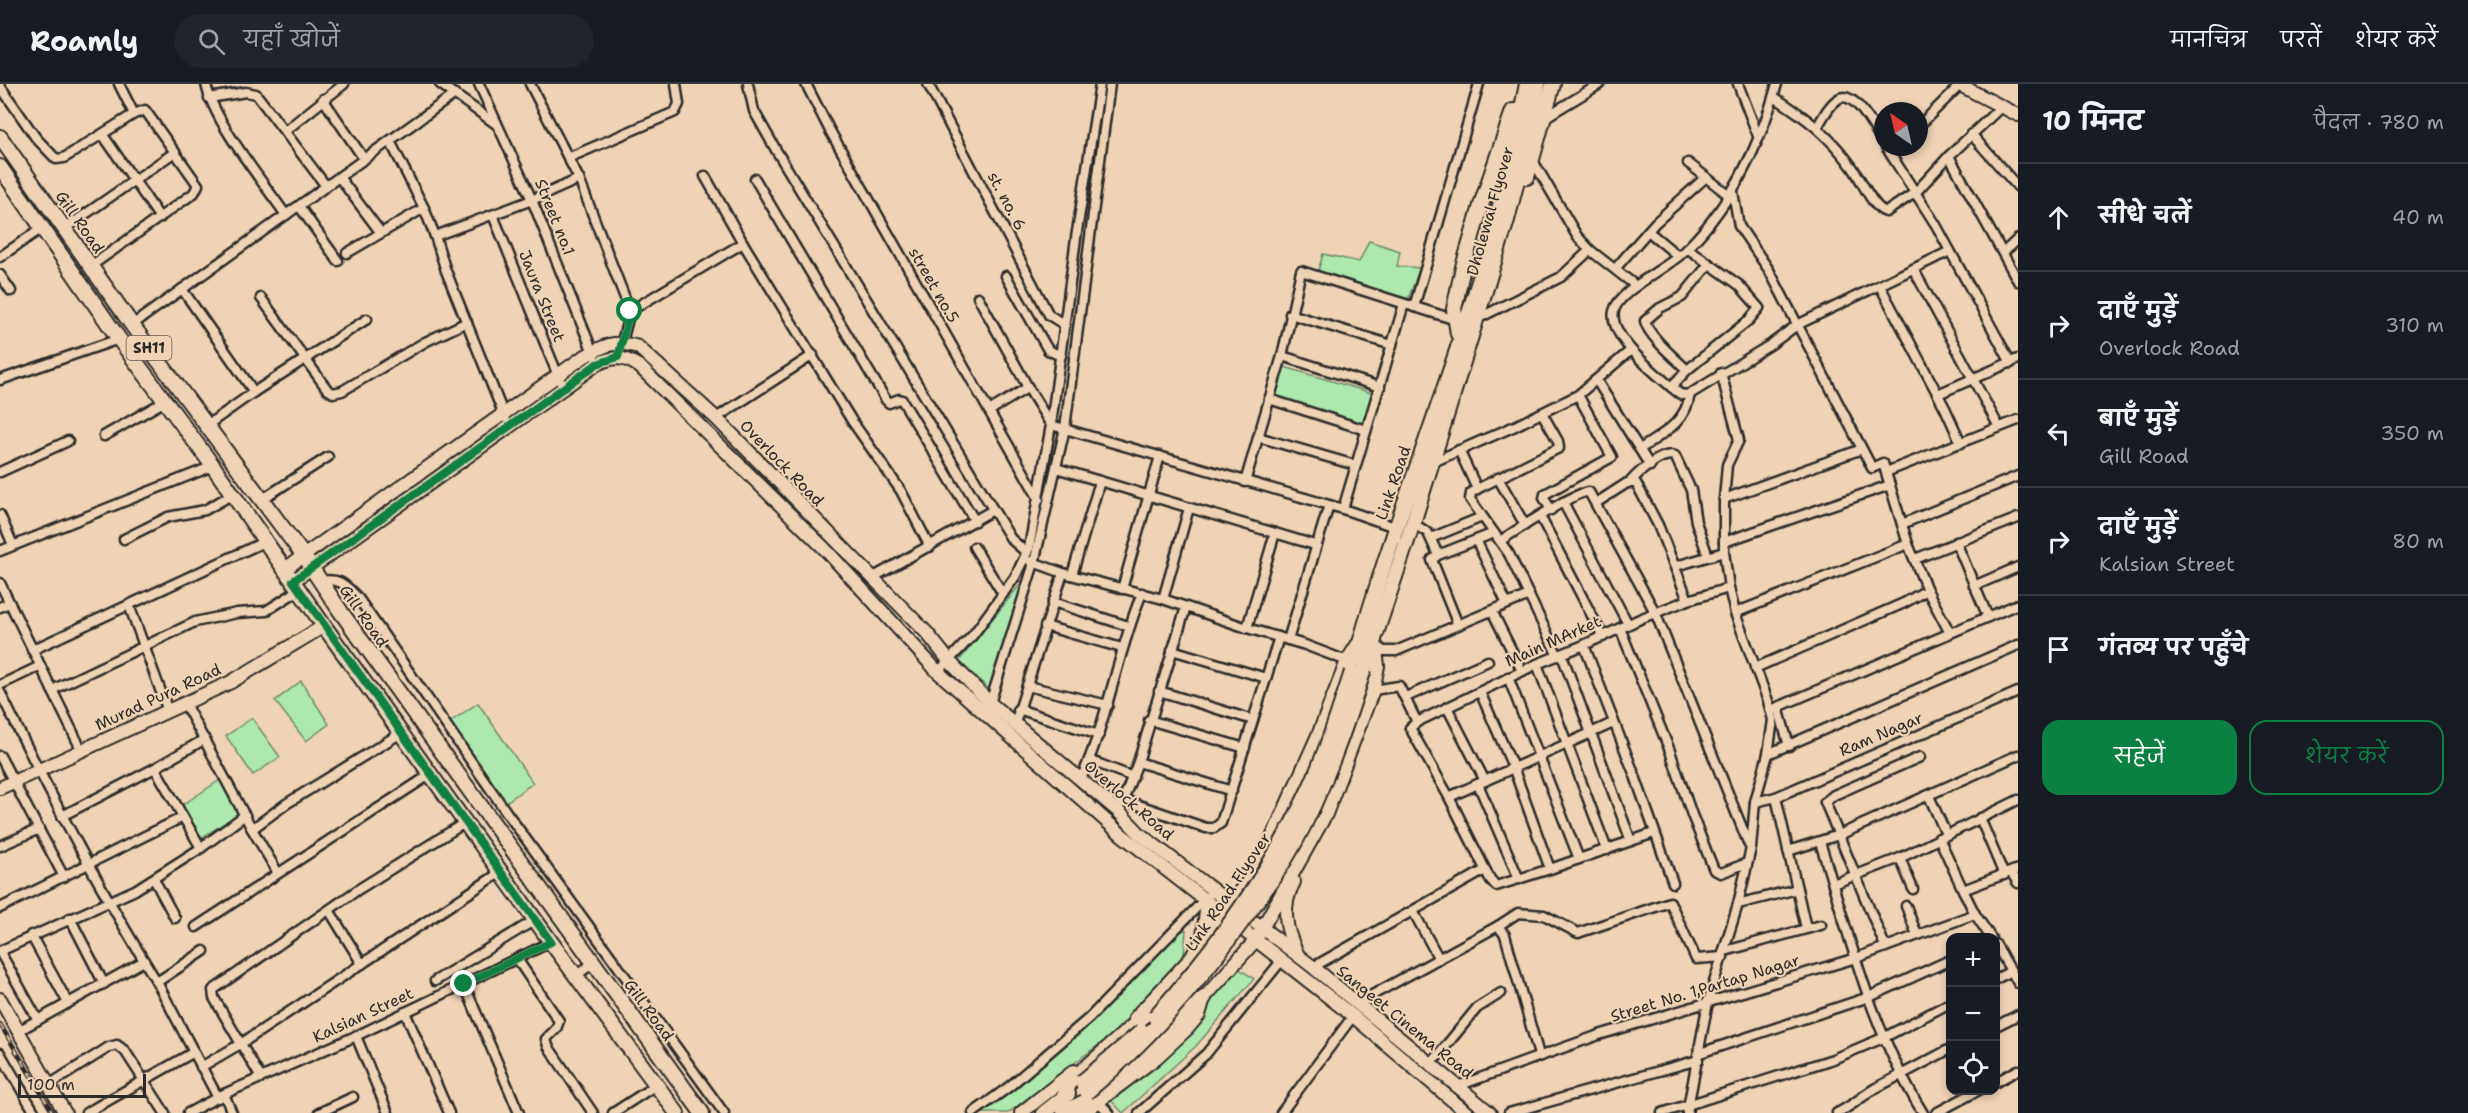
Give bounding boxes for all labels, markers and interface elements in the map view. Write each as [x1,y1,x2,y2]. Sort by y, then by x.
search box [174,14,594,68]
text: Roamly [30,22,138,60]
icon: search [195,25,228,58]
text: यहाँ खोजें [243,25,340,54]
text: मानचित्र [2170,26,2247,54]
text: परतें [2280,26,2322,54]
text: शेयर करें [2355,26,2438,54]
north arrow [1874,102,1928,156]
text: 10 मिनट [2042,103,2143,138]
text: पैदल · 780 m [2314,109,2444,135]
street label: Dholewal Flyover [1462,144,1518,278]
street label: st. no. 6 [983,168,1031,234]
street label: Street no.1 [530,176,580,258]
street label: Gill Road [51,187,109,257]
icon: ahead [2042,201,2075,234]
text: सीधे चलें [2099,201,2191,230]
text: 40 m [2392,204,2444,230]
street label: street no.5 [904,244,964,326]
street label: Jaura Street [514,247,570,345]
text: दाएँ मुड़ें [2099,296,2178,325]
route start [616,297,642,323]
icon: right [2042,309,2075,342]
text: 310 m [2385,312,2444,338]
text: Overlock Road [2099,335,2240,361]
road number: SH11 [126,336,172,360]
text: बाएँ मुड़ें [2099,404,2178,433]
street label: Overlock Road [735,415,829,511]
icon: left [2042,417,2075,450]
text: 350 m [2380,420,2444,446]
street label: Link Road [1370,443,1416,523]
text: Gill Road [2099,443,2189,469]
text: दाएँ मुड़ें [2099,512,2178,541]
icon: right [2042,525,2075,558]
text: 80 m [2392,528,2444,554]
text: Kalsian Street [2099,551,2235,577]
street label: Gill Road [335,581,393,651]
street label: Main MArket [1502,610,1604,672]
icon: arrive [2042,633,2075,666]
text: गंतव्य पर पहुँचे [2099,633,2248,662]
street label: Murad Pura Road [92,659,224,735]
street label: Ram Nagar [1836,707,1926,761]
button: सहेजें [2042,720,2237,795]
button: शेयर करें [2249,720,2444,795]
street label: Overlock Road [1080,755,1178,845]
street label: Link Road Flyover [1180,828,1276,956]
map controls [1946,933,2000,1095]
button: + [1946,933,2000,987]
street label: Street No. 1,Partap Nagar [1608,949,1802,1027]
street label: Sangeet Cinema Road [1332,960,1478,1084]
route end [450,970,476,996]
street label: Gill Road [619,975,679,1045]
street label: Kalsian Street [309,983,417,1047]
button: − [1946,987,2000,1041]
button: locate [1946,1041,2000,1095]
scale bar [18,1071,146,1098]
text: 100 m [27,1074,75,1095]

